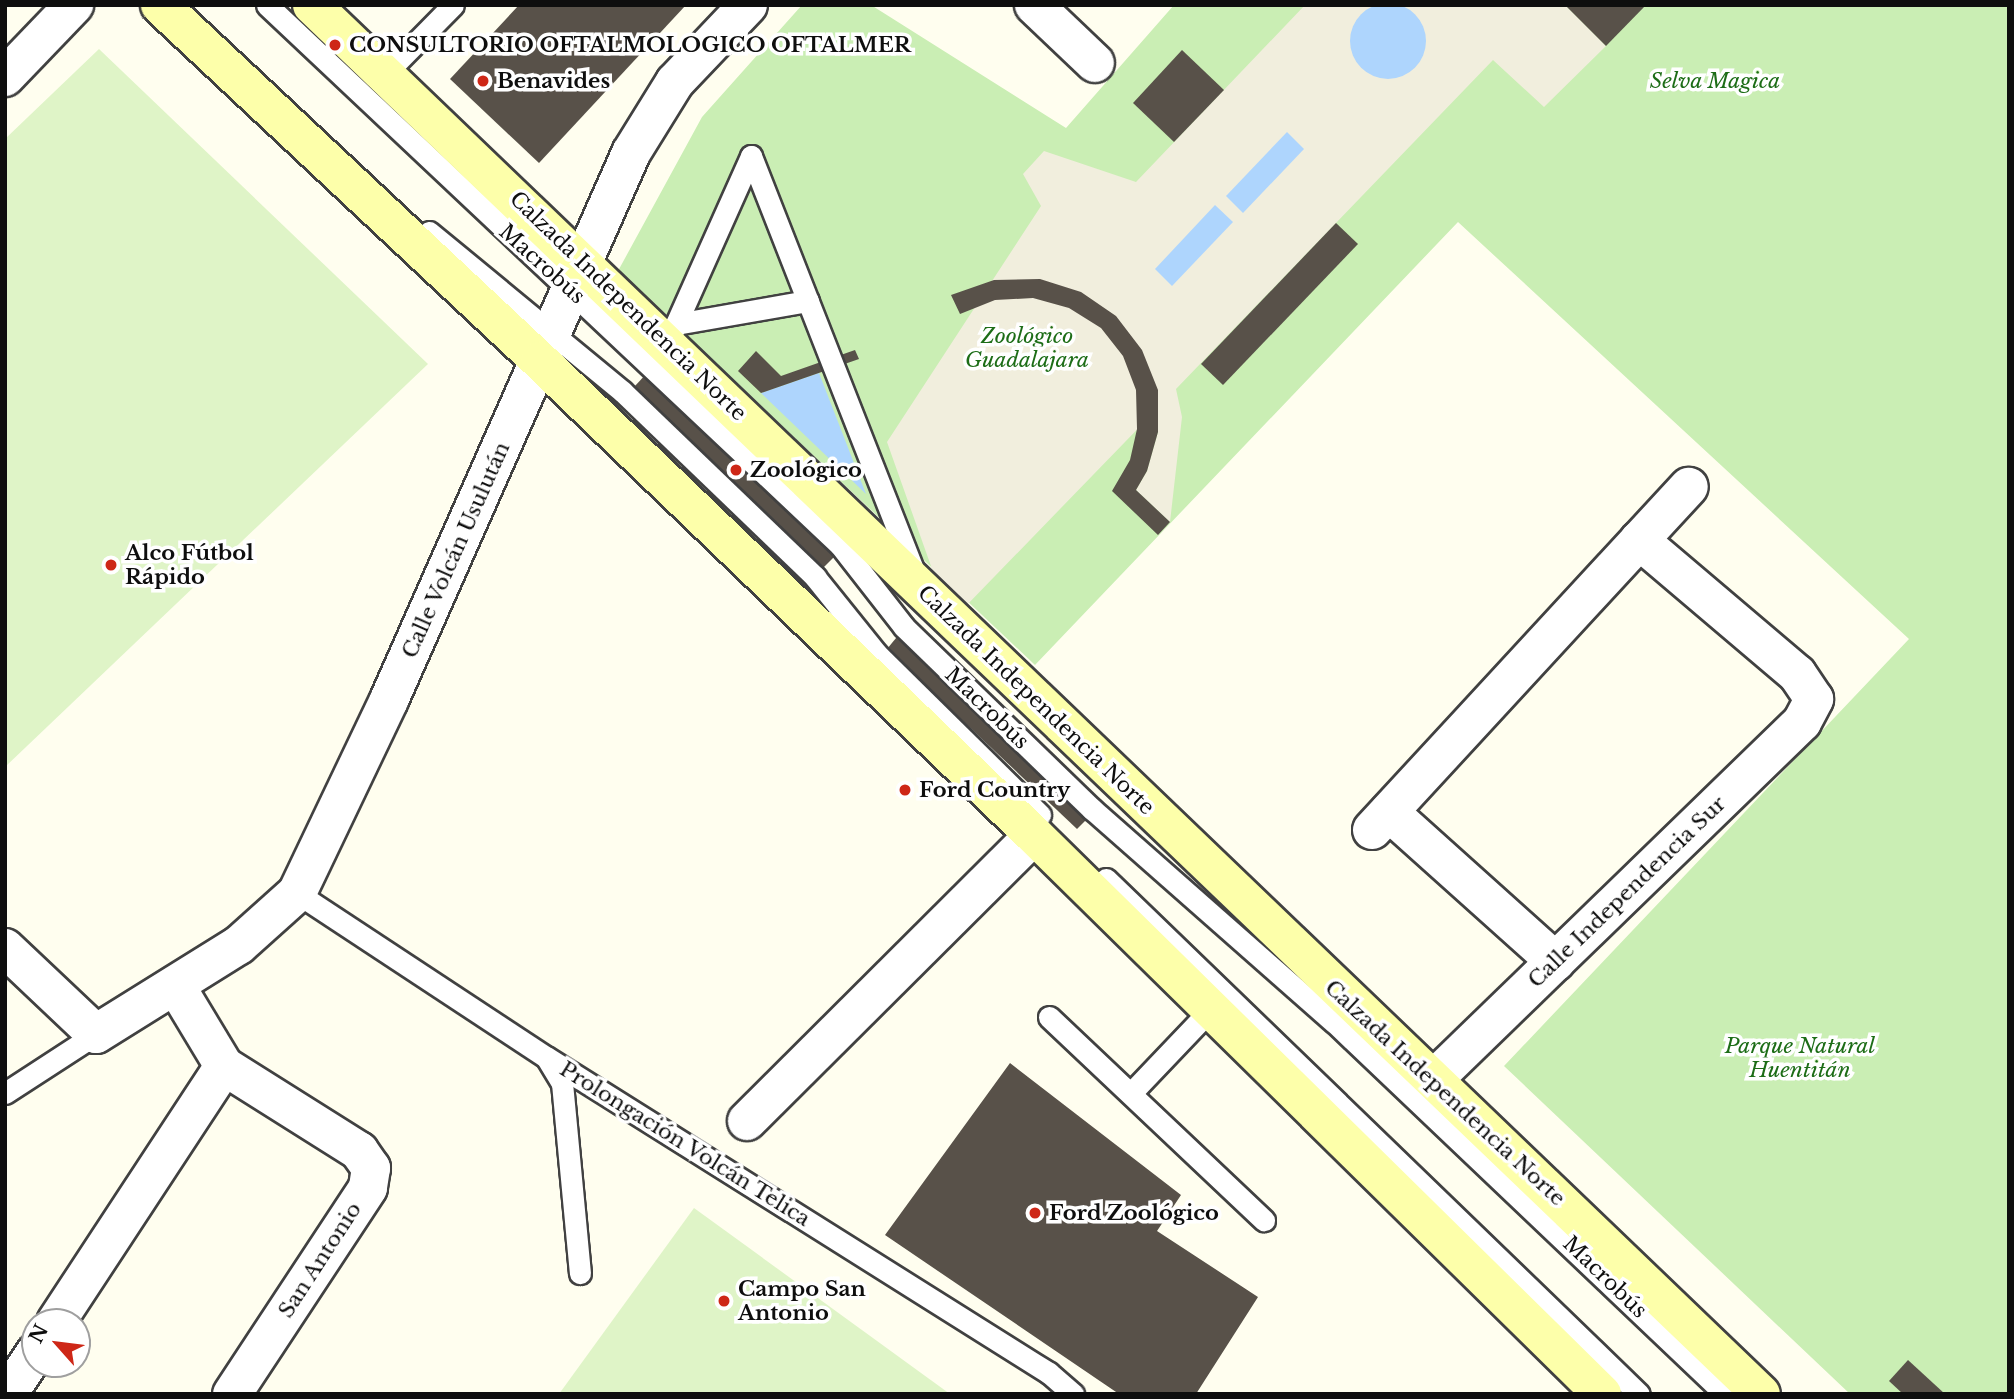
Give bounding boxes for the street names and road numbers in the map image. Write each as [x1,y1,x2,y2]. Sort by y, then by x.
street label: Calzada Independencia Norte [504,186,752,426]
street label: Macrobús [494,219,590,309]
street label: Calle Volcán Usulután [397,438,515,662]
street label: Calzada Independencia Norte [912,580,1160,820]
street label: Macrobús [940,662,1034,754]
street label: Calle Independencia Sur [1523,791,1731,993]
street label: Calzada Independencia Norte [1320,975,1570,1211]
street label: Prolongación Volcán Telica [555,1056,815,1232]
street label: San Antonio [273,1197,367,1323]
street label: Macrobús [1558,1231,1652,1323]

